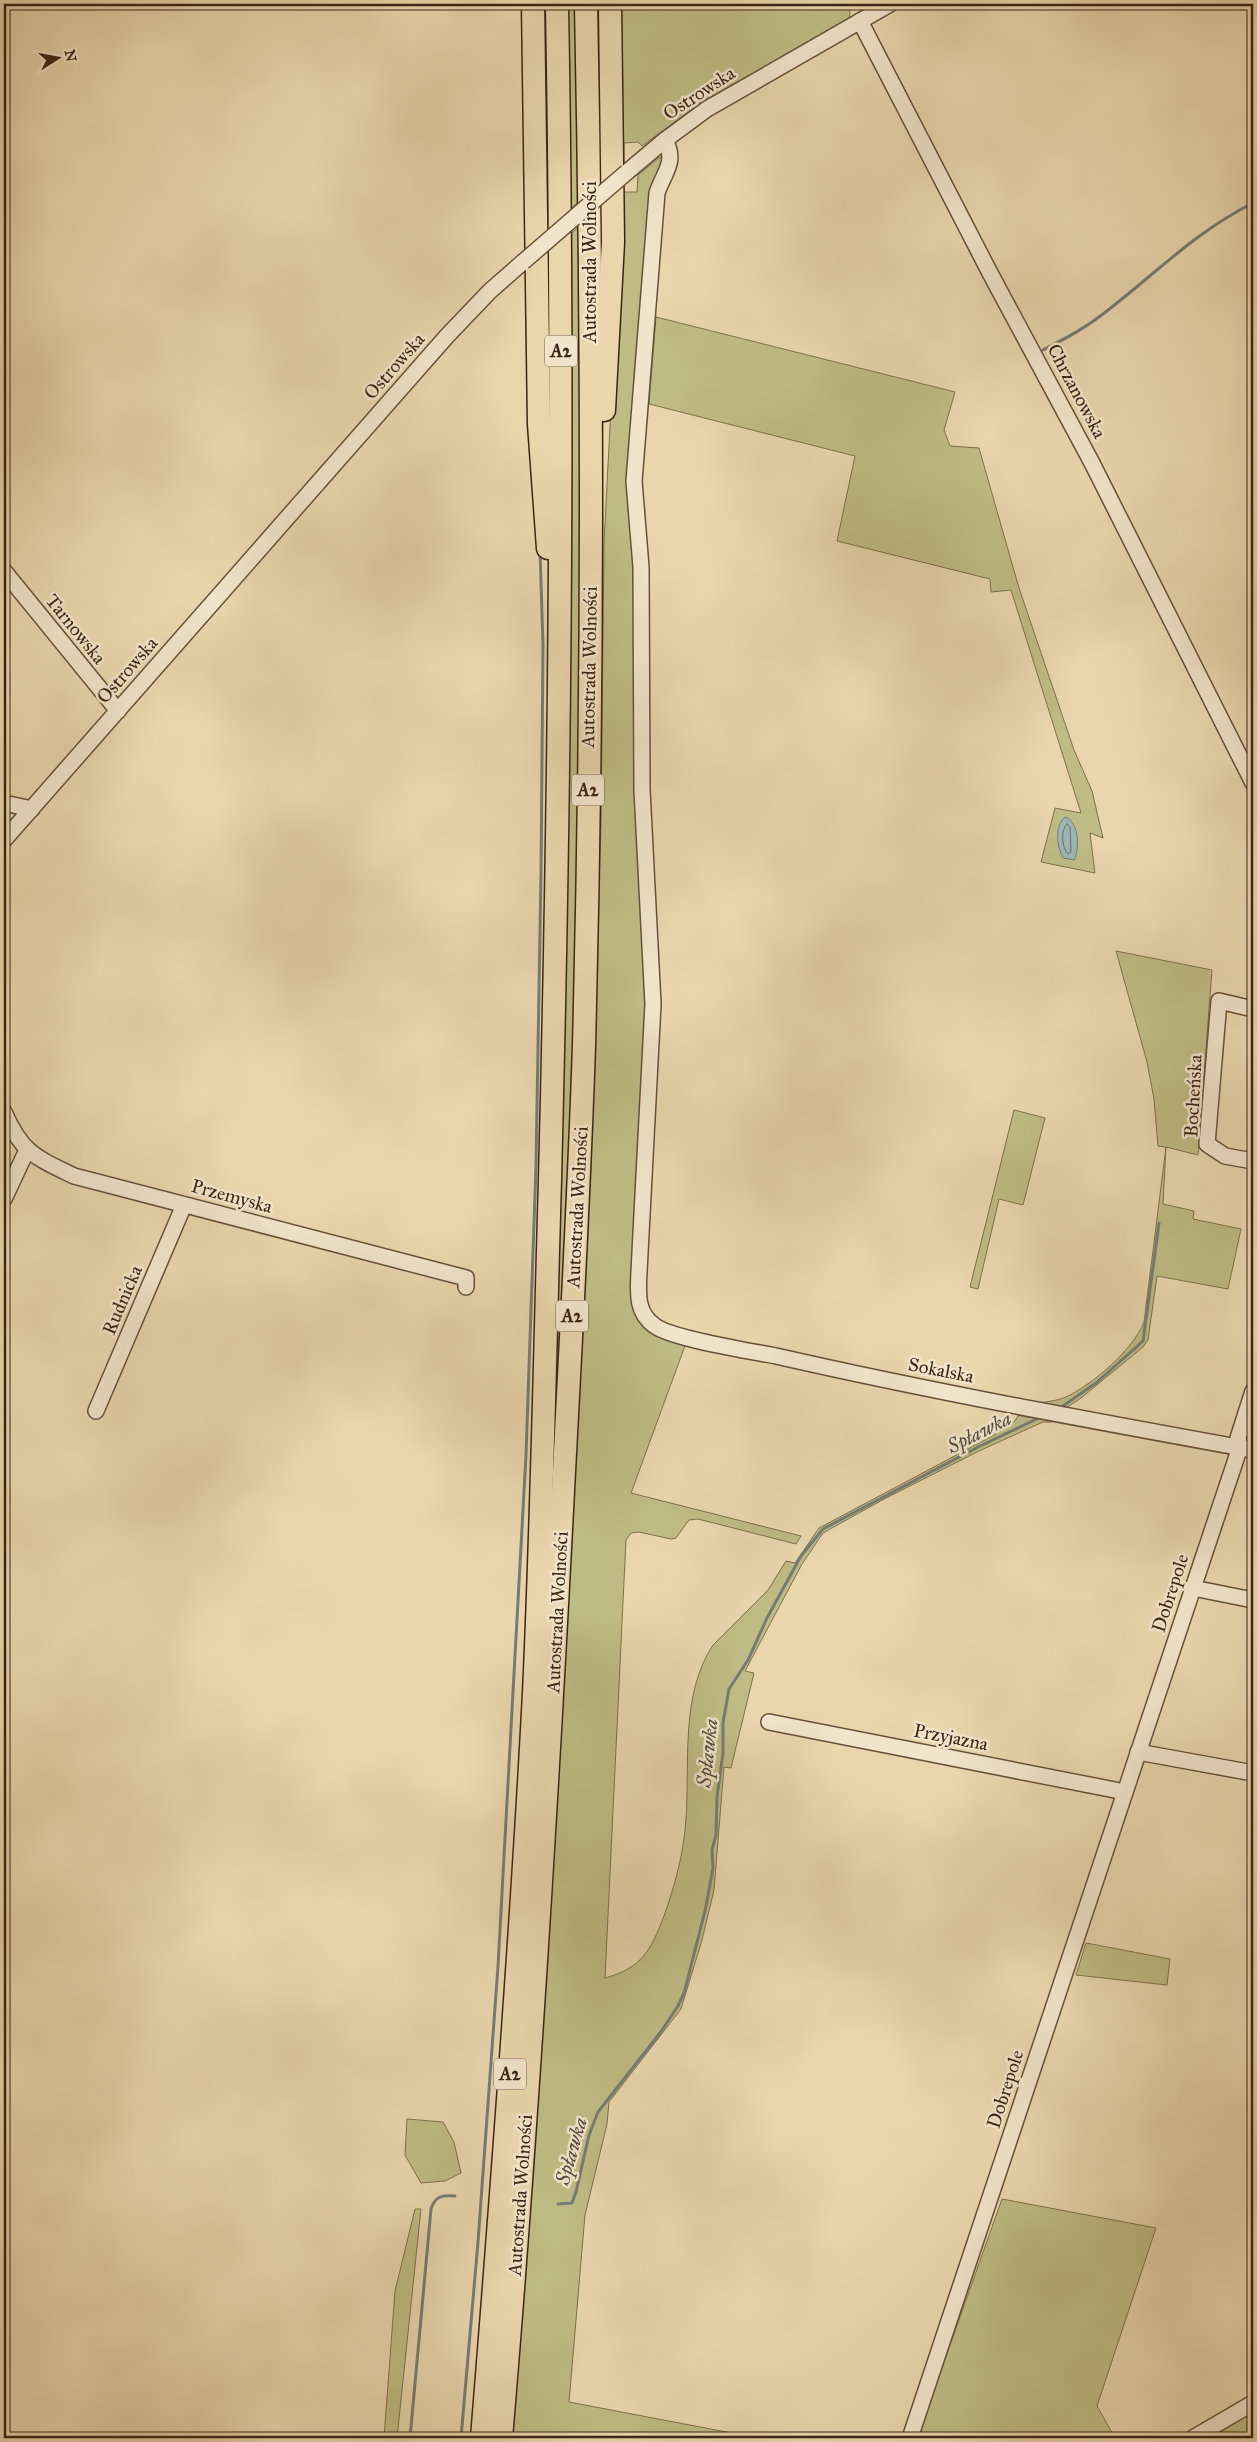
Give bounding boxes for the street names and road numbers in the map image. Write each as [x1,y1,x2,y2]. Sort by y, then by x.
street label: Ostrowska [659,61,740,125]
street label: Autostrada Wolności [578,181,601,344]
street label: Ostrowska [359,327,430,404]
road number: A2 [545,336,577,366]
street label: Chrzanowska [1043,340,1112,443]
street label: Autostrada Wolności [576,586,602,749]
street label: Tarnowska [41,589,112,669]
street label: Ostrowska [92,631,163,708]
road number: A2 [572,774,604,806]
street label: Bocheńska [1179,1053,1207,1138]
street label: Autostrada Wolności [561,1126,593,1289]
street label: Przemyska [189,1174,276,1218]
street label: Rudnicka [97,1261,147,1338]
road number: A2 [556,1300,588,1332]
street label: Sokalska [906,1352,977,1388]
street label: Autostrada Wolności [541,1531,573,1694]
street label: Dobrepole [1147,1551,1193,1635]
street label: Przyjazna [912,1719,991,1756]
street label: Dobrepole [982,2047,1028,2131]
road number: A2 [494,2058,526,2090]
street label: Autostrada Wolności [503,2113,537,2278]

